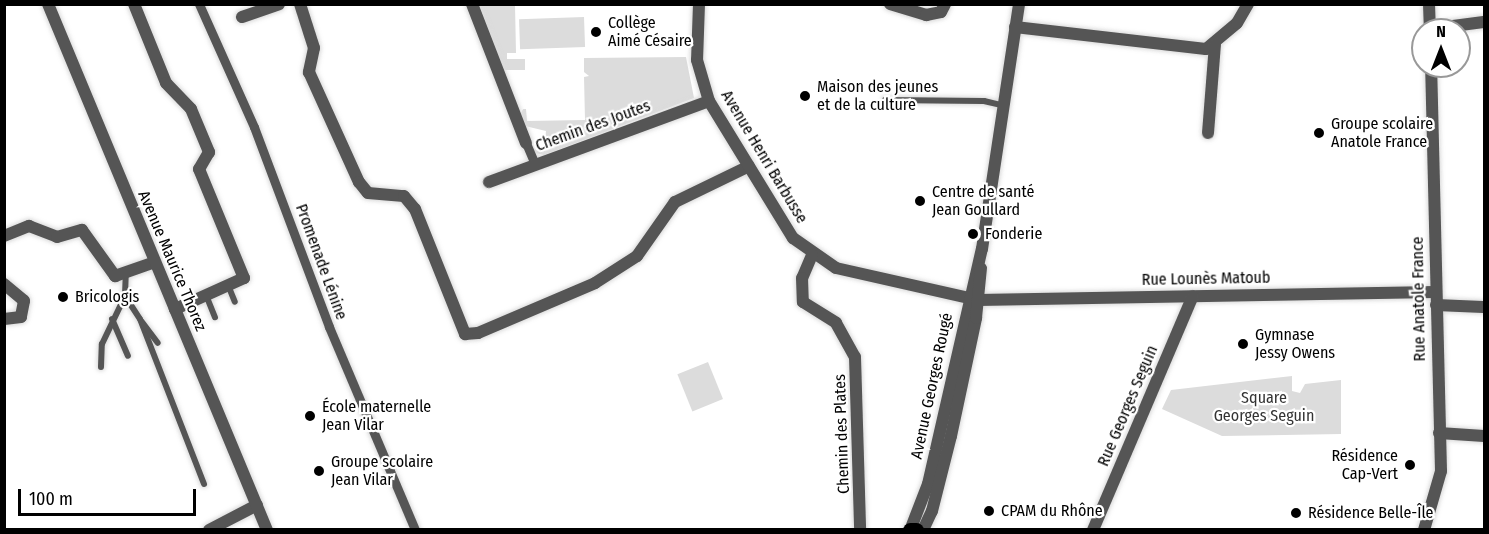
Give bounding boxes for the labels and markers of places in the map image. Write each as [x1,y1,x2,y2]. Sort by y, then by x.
place label: Collège Aimé Césaire [608,13,692,51]
marker: Collège Aimé Césaire [589,25,603,39]
place label: Maison des jeunes et de la culture [817,77,938,115]
marker: Maison des jeunes et de la culture [798,89,812,103]
place label: Groupe scolaire Anatole France [1331,114,1433,152]
marker: Groupe scolaire Anatole France [1312,126,1326,140]
place label: Centre de santé Jean Goullard [932,182,1034,220]
marker: Centre de santé Jean Goullard [913,194,927,208]
place label: Fonderie [985,224,1042,244]
marker: Fonderie [966,227,980,241]
place label: Bricologis [75,287,139,307]
marker: Bricologis [56,290,70,304]
place label: Gymnase Jessy Owens [1255,325,1335,363]
marker: Gymnase Jessy Owens [1236,337,1250,351]
place label: École maternelle Jean Vilar [322,397,431,435]
marker: École maternelle Jean Vilar [303,409,317,423]
place label: Résidence Cap-Vert [1331,446,1398,484]
place label: Groupe scolaire Jean Vilar [331,452,433,490]
marker: Résidence Cap-Vert [1403,458,1417,472]
marker: Groupe scolaire Jean Vilar [312,464,326,478]
place label: CPAM du Rhône [1001,501,1103,521]
place label: Résidence Belle-Île [1308,503,1433,523]
marker: CPAM du Rhône [982,504,996,518]
marker: Résidence Belle-Île [1289,506,1303,520]

